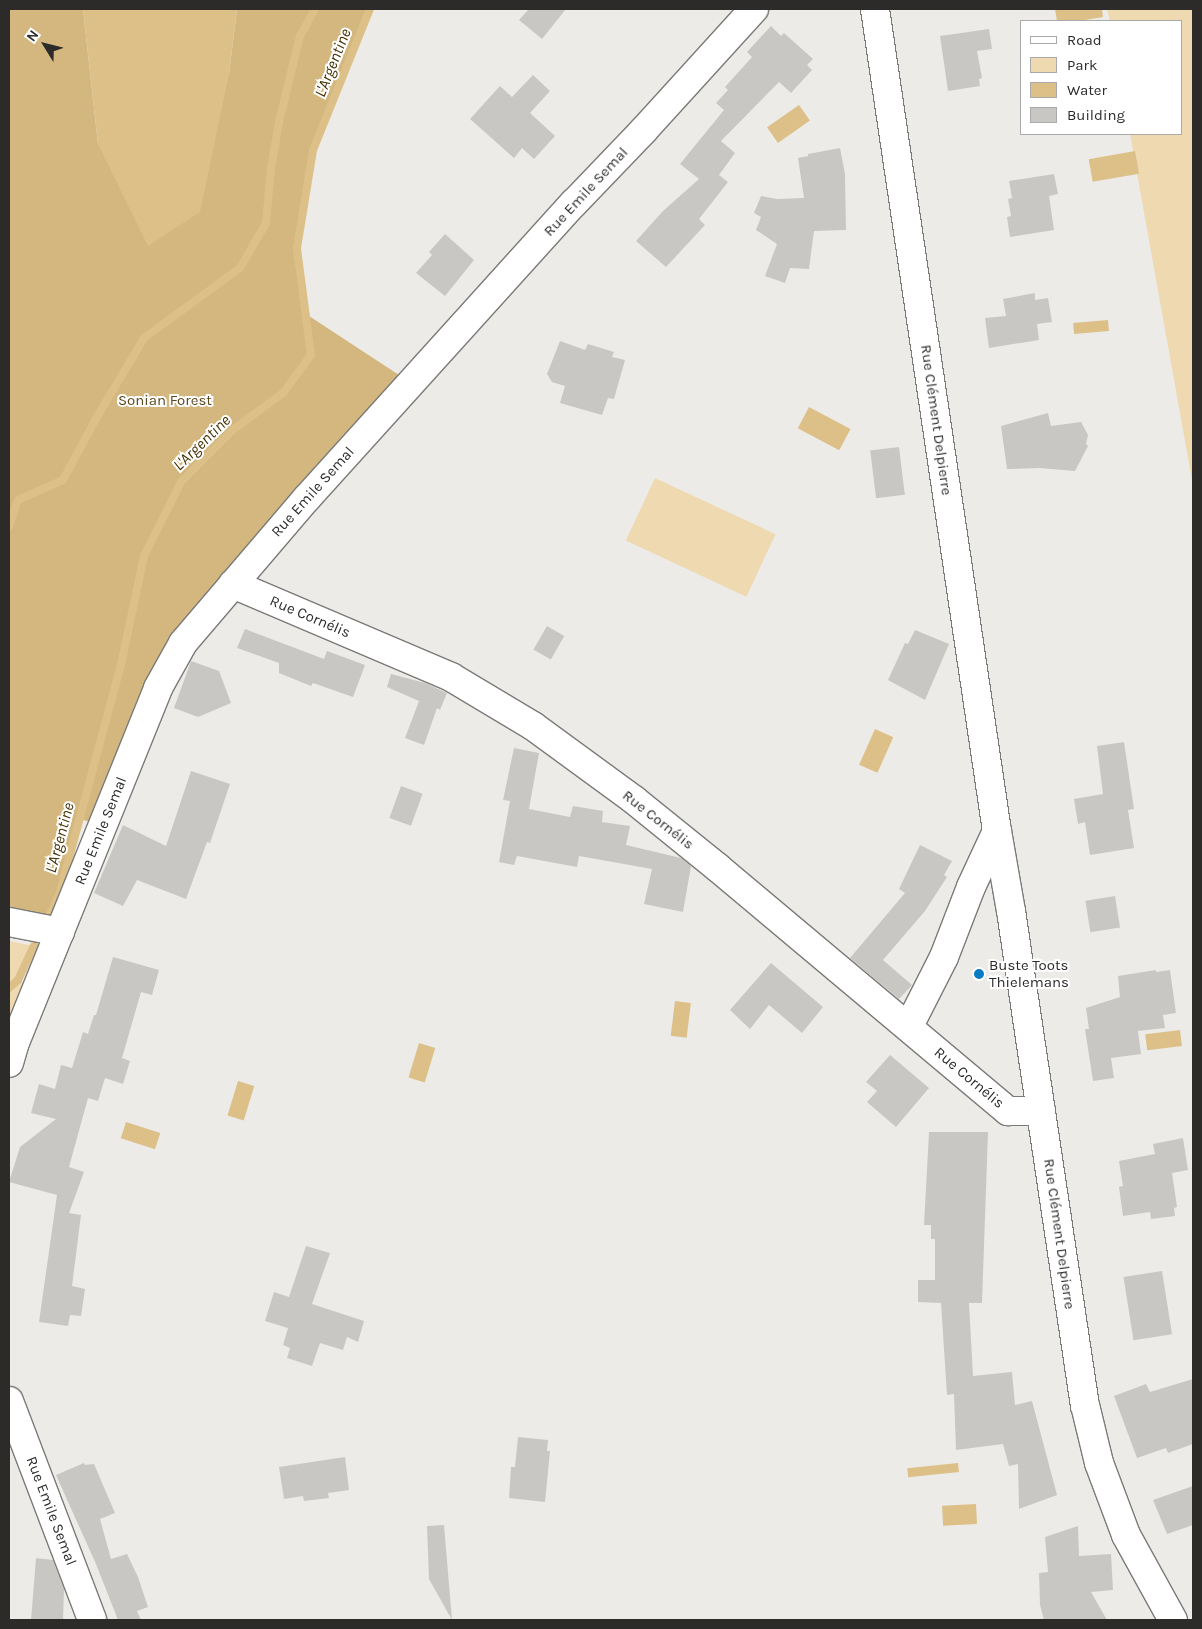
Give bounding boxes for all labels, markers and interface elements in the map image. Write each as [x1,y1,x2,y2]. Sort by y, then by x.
north arrow [20,20,70,70]
legend [1020,20,1182,135]
water label: L'Argentine [311,26,355,100]
text: N [23,27,42,45]
text: Road [1067,31,1102,49]
text: Park [1067,56,1097,74]
text: Water [1067,81,1107,99]
text: Building [1067,106,1125,124]
street label: Rue Emile Semal [540,144,632,240]
street label: Rue Clément Delpierre [917,344,955,496]
park label: Sonian Forest [118,392,212,410]
water label: L'Argentine [169,411,235,475]
street label: Rue Emile Semal [268,443,358,541]
street label: Rue Cornélis [267,592,353,642]
street label: Rue Emile Semal [71,774,131,888]
street label: Rue Cornélis [619,787,697,853]
water label: L'Argentine [41,801,79,875]
place label: Buste Toots Thielemans [989,956,1069,991]
marker: Buste Toots Thielemans [973,968,985,980]
street label: Rue Cornélis [930,1044,1008,1112]
street label: Rue Clément Delpierre [1040,1158,1078,1310]
street label: Rue Emile Semal [22,1454,80,1568]

